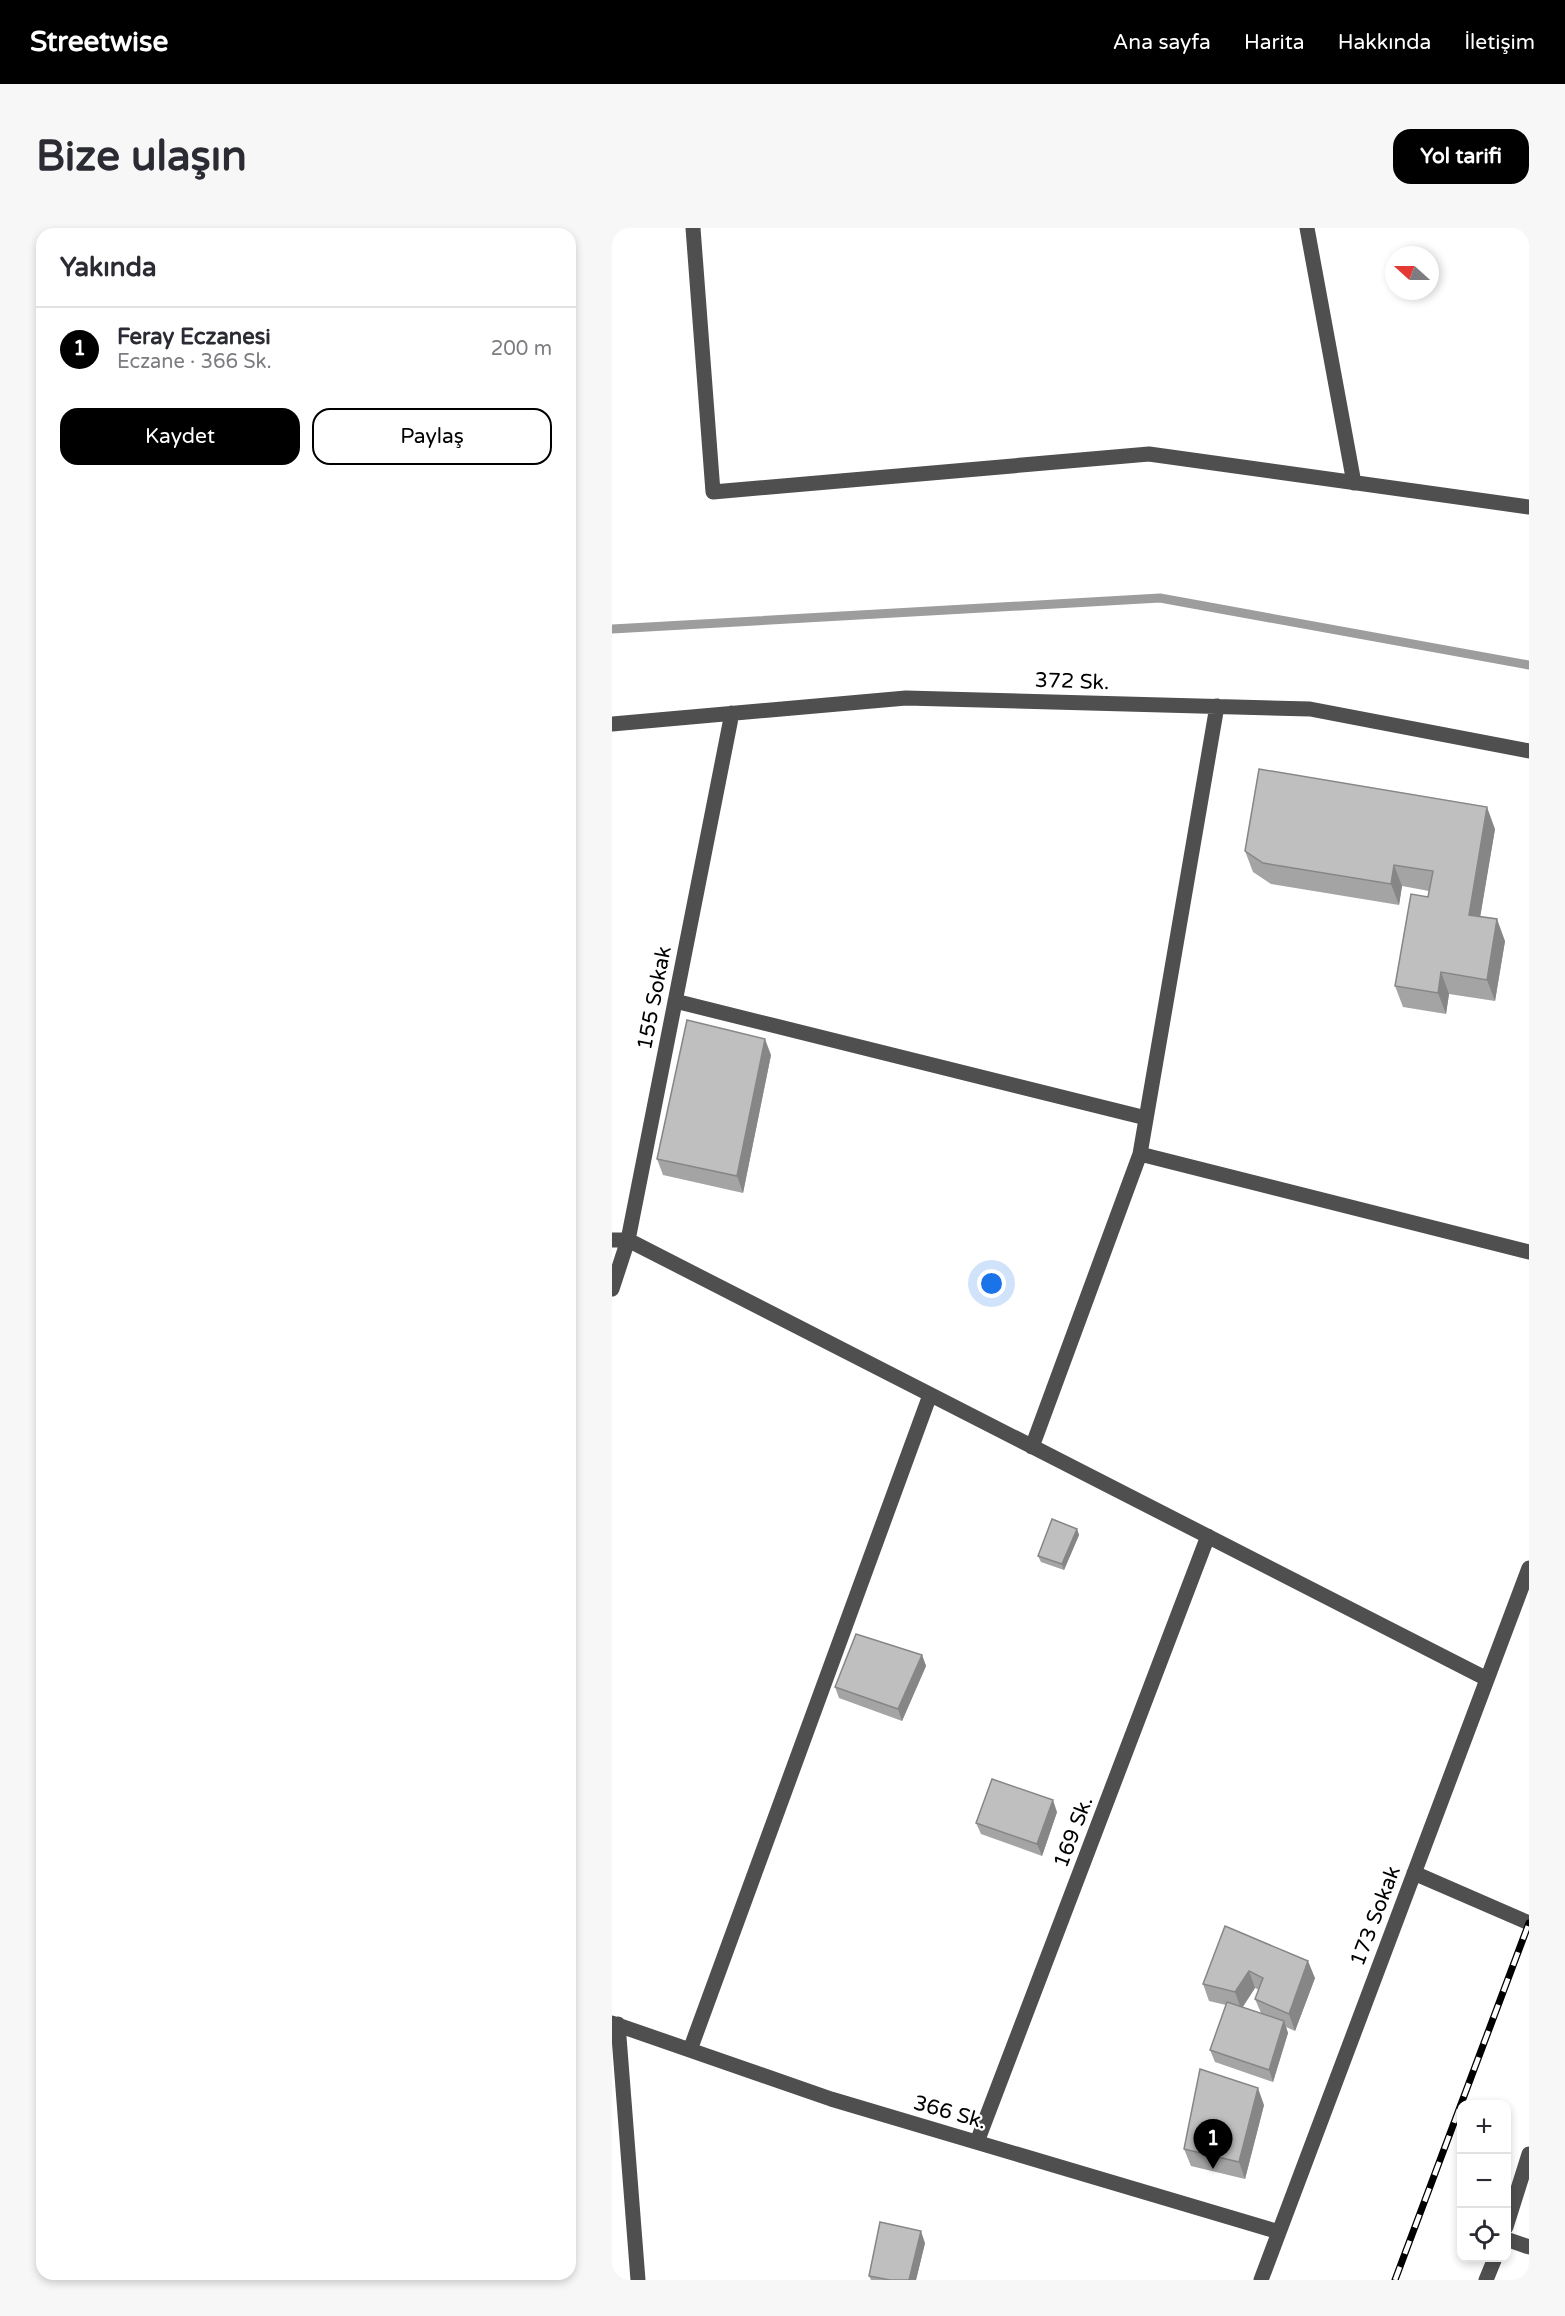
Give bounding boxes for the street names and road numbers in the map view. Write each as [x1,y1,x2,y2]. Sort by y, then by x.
street label: 372 Sk. [1034,668,1110,695]
street label: 155 Sokak [632,944,677,1052]
street label: 169 Sk. [1048,1793,1099,1872]
street label: 173 Sokak [1345,1863,1406,1970]
street label: 366 Sk. [911,2090,989,2135]

